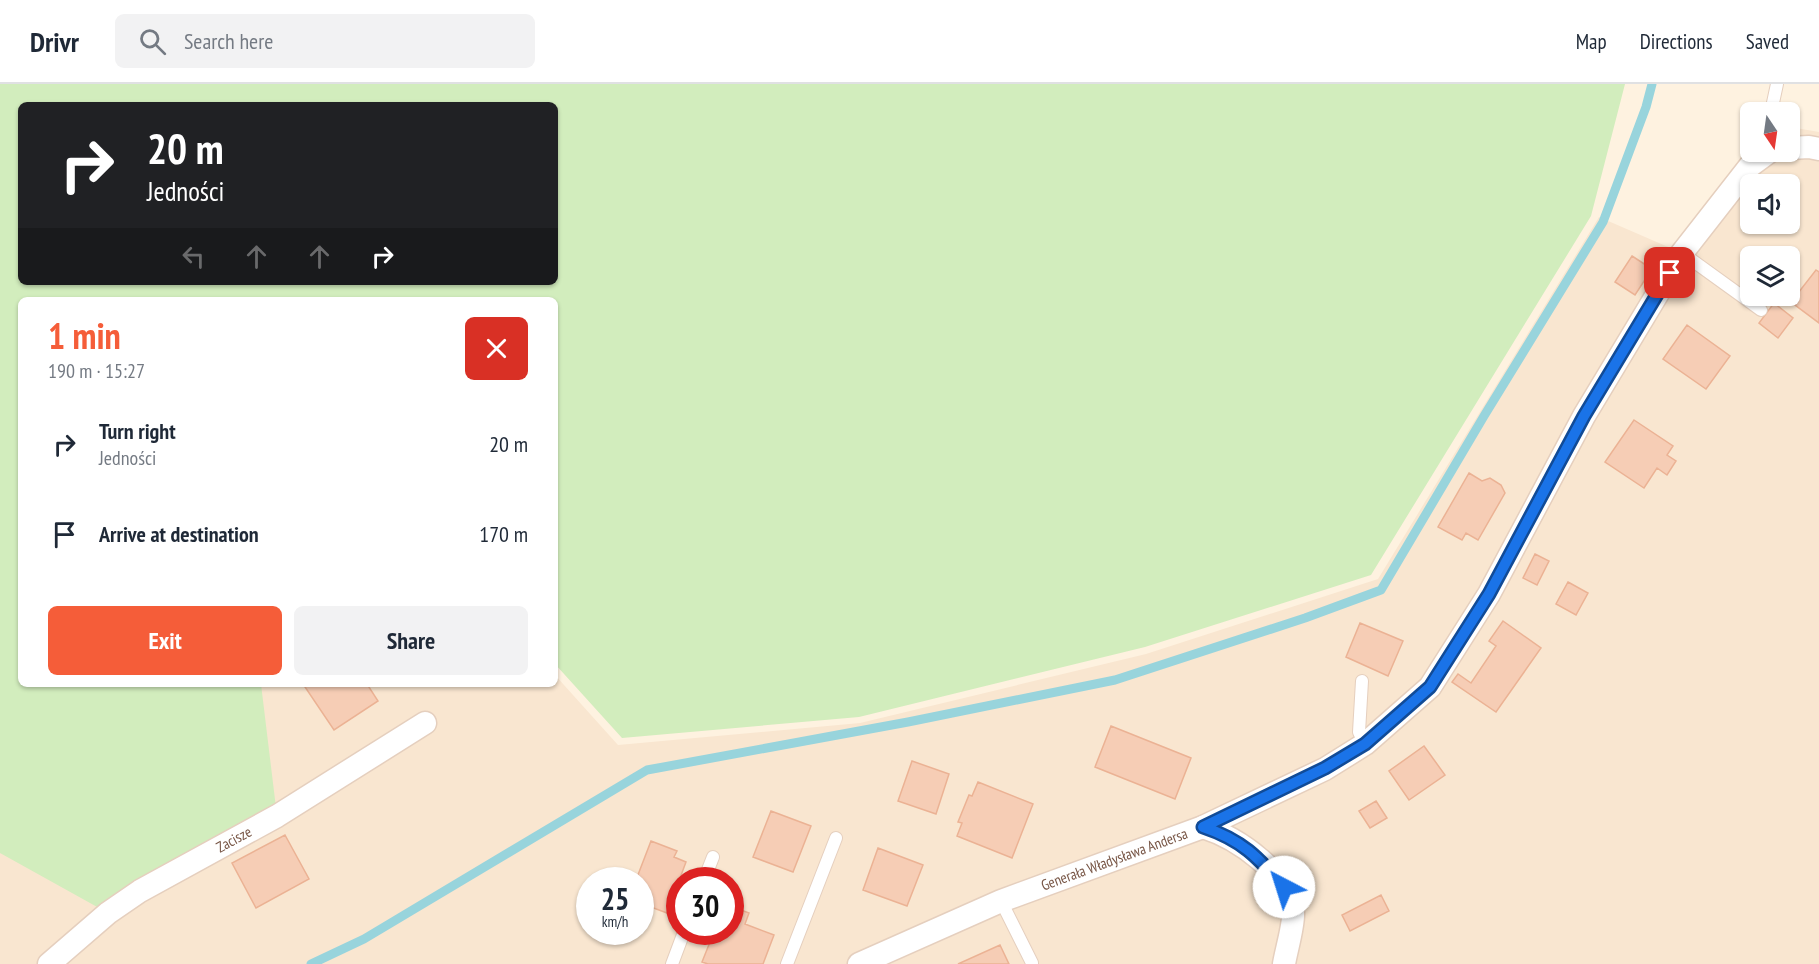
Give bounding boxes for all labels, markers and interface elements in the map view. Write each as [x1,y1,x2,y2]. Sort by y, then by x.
search box [115,14,535,68]
text: Drivr [30,23,79,60]
icon: search [136,25,169,58]
text: Search here [184,27,273,55]
text: Map [1576,28,1607,55]
text: Directions [1640,28,1713,55]
text: Saved [1746,28,1789,55]
north arrow [1740,102,1800,162]
map controls [1740,102,1800,306]
text: 20 m [147,121,224,176]
icon: right [48,126,126,204]
text: Jedności [147,174,224,208]
button: sound [1740,174,1800,234]
icon: left [177,240,210,273]
icon: ahead [240,240,273,273]
icon: ahead [303,240,336,273]
icon: right [366,240,399,273]
button: layers [1740,246,1800,306]
pin [1644,247,1695,298]
icon: arrive [1653,256,1686,289]
text: 1 min [48,312,121,359]
button: close [465,317,528,380]
text: 190 m · 15:27 [48,358,145,384]
text: Turn right [99,417,176,445]
icon: right [48,428,81,461]
text: 20 m [489,430,528,458]
text: Jedności [99,445,156,471]
icon: arrive [48,518,81,551]
text: Arrive at destination [99,520,259,548]
text: 170 m [479,520,528,548]
button: Exit [48,606,282,675]
button: Share [294,606,528,675]
street label: Zacisze [213,822,255,856]
street label: Generała Władysława Andersa [1038,824,1190,895]
position arrow [1252,855,1316,919]
speed limit sign: 30 [666,867,744,945]
text: 25 [601,879,629,918]
text: km/h [602,912,628,931]

